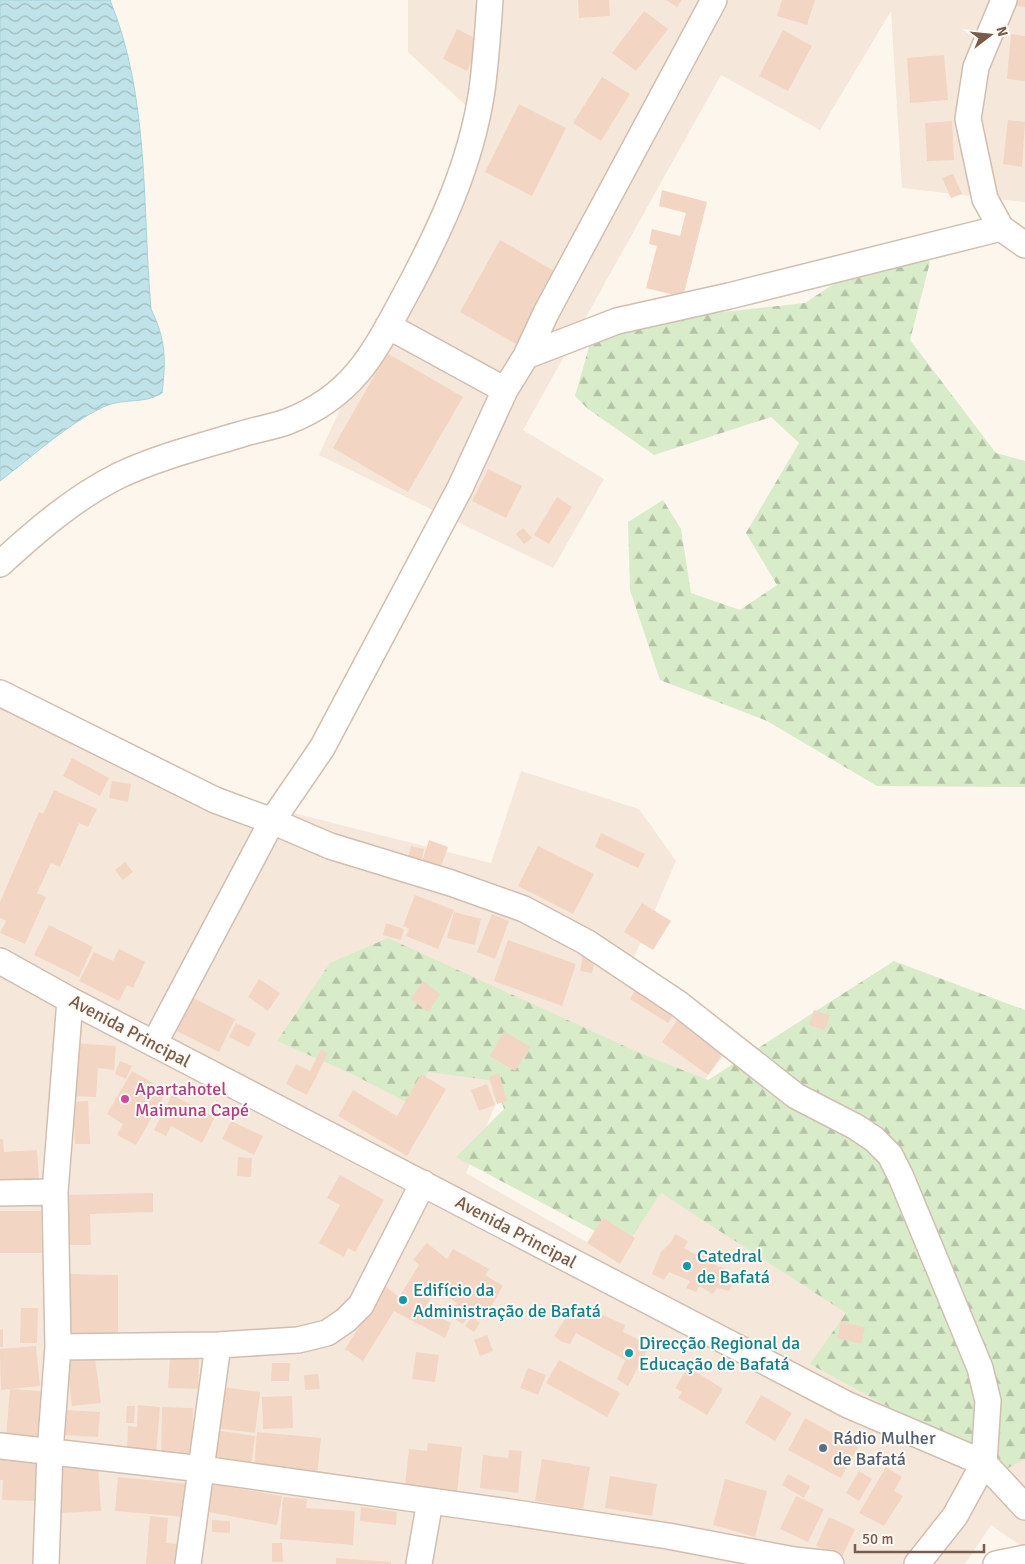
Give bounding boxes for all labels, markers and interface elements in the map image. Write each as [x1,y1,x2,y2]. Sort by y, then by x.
north arrow [965,10,1015,60]
text: N [993,25,1012,39]
street label: Avenida Principal [66,990,194,1072]
place label: Apartahotel Maimuna Capé [135,1078,249,1121]
marker: Apartahotel Maimuna Capé [119,1093,131,1105]
street label: Avenida Principal [452,1191,580,1273]
place label: Catedral de Bafatá [697,1245,770,1288]
marker: Catedral de Bafatá [681,1260,693,1272]
place label: Edifício da Administração de Bafatá [413,1279,601,1322]
marker: Edifício da Administração de Bafatá [397,1294,409,1306]
place label: Direcção Regional da Educação de Bafatá [639,1332,800,1375]
marker: Direcção Regional da Educação de Bafatá [623,1347,635,1359]
place label: Rádio Mulher de Bafatá [833,1427,936,1470]
marker: Rádio Mulher de Bafatá [817,1442,829,1454]
scale bar [855,1522,984,1554]
text: 50 m [862,1530,893,1548]

